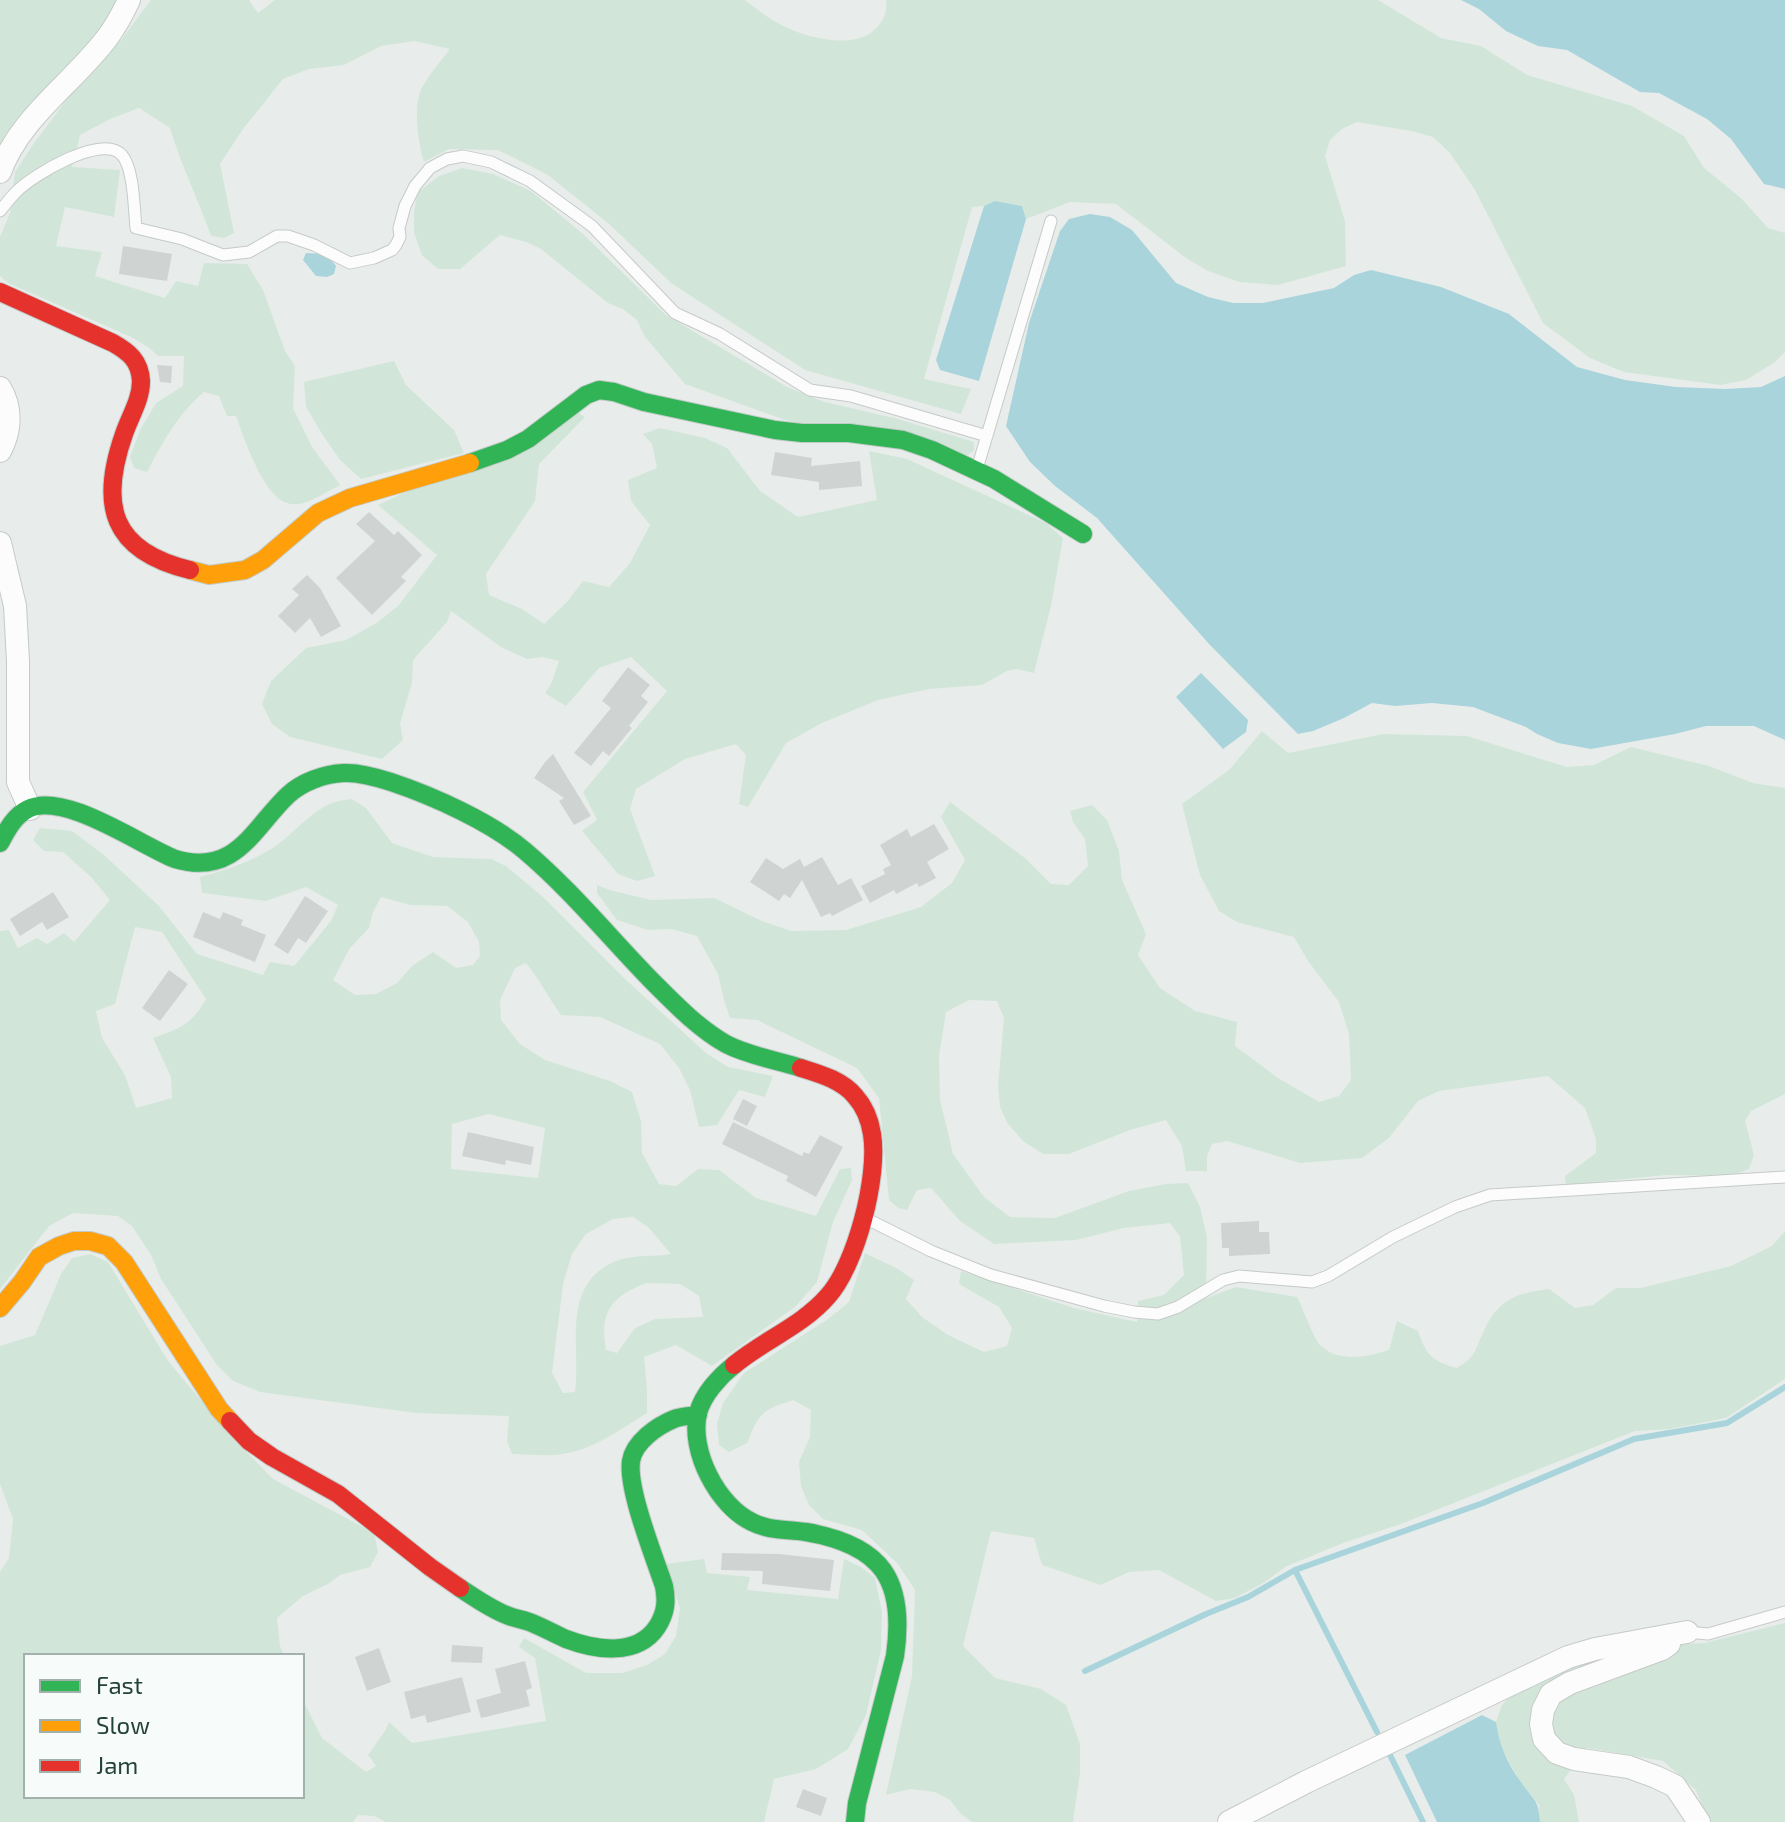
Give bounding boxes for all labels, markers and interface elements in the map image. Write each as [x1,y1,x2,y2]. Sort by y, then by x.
legend [24,1654,304,1798]
text: Fast [96,1670,143,1699]
text: Slow [96,1710,150,1739]
text: Jam [96,1750,138,1779]

